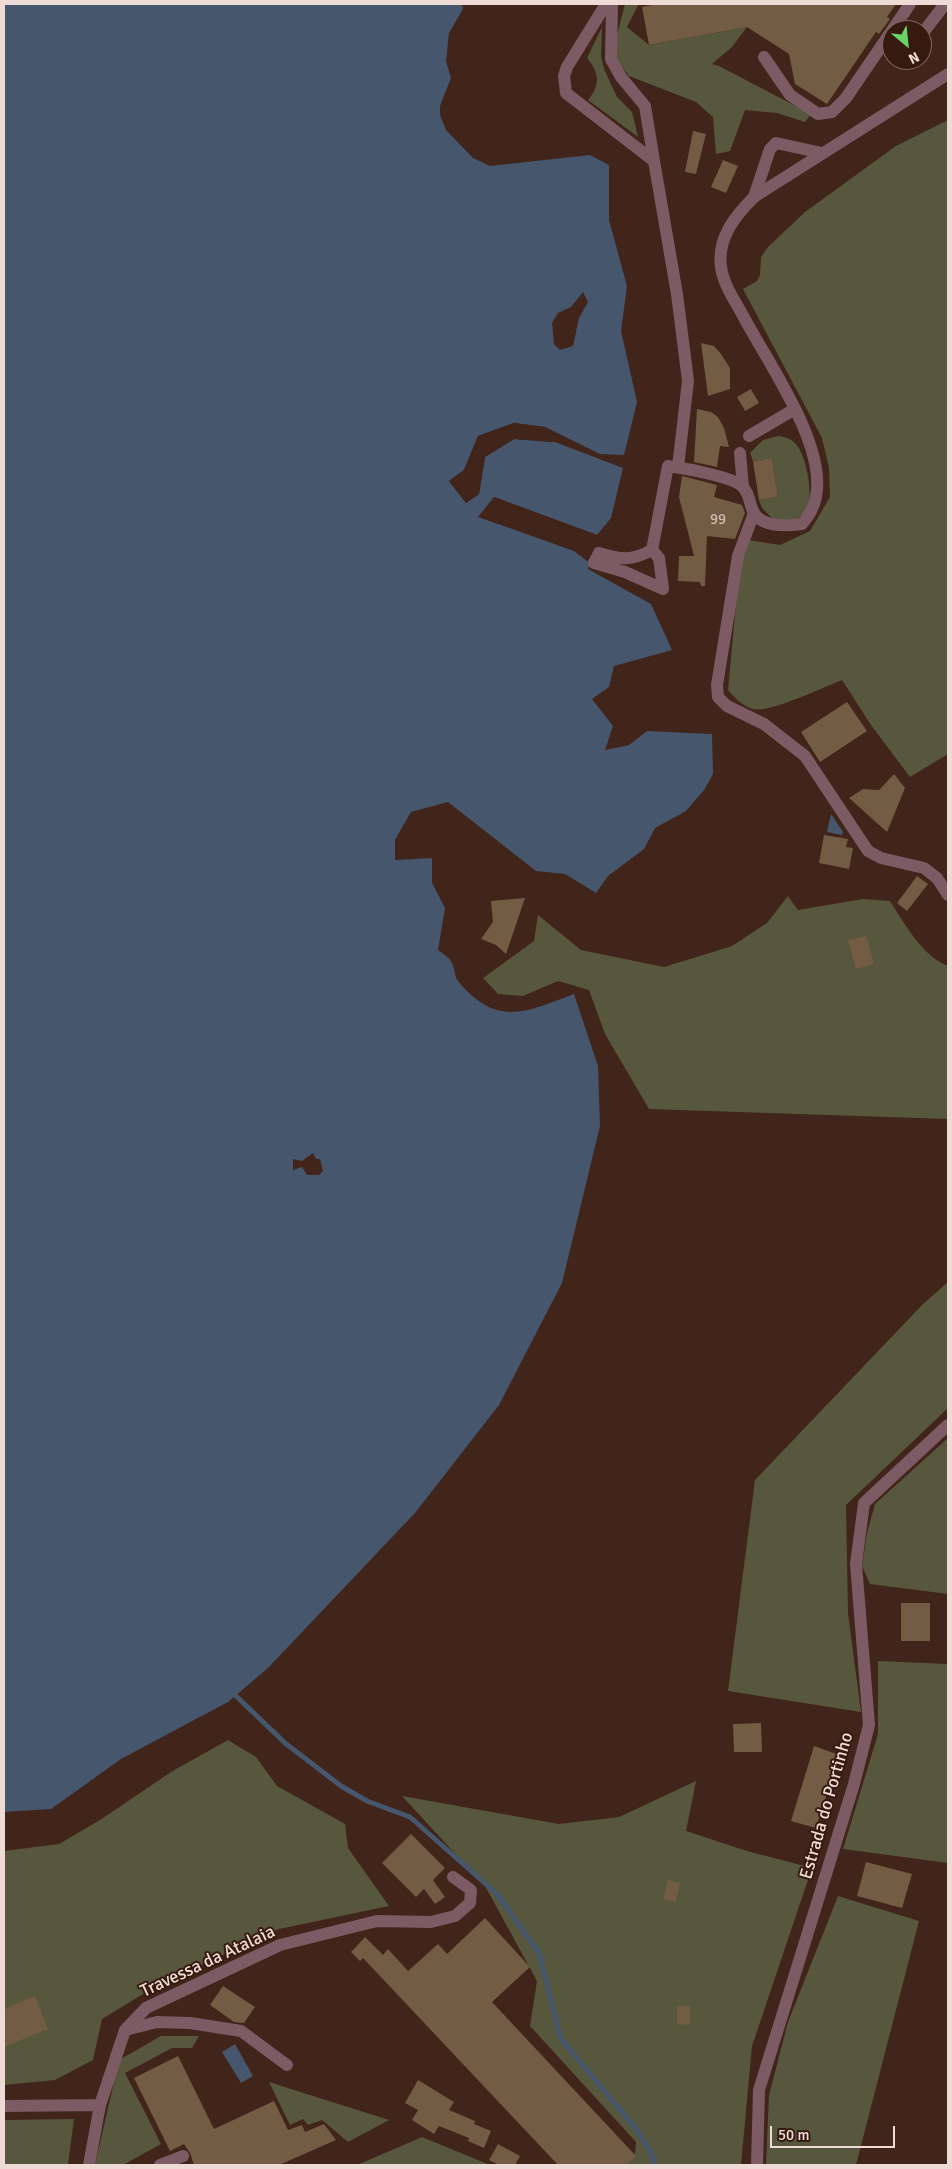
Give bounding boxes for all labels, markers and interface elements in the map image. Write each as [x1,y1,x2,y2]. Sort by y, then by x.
north arrow [882,20,932,70]
text: N [906,48,922,68]
house number: 99 [710,511,726,529]
street label: Estrada do Portinho [796,1730,858,1882]
street label: Travessa da Atalaia [137,1921,279,2003]
scale bar [772,2116,897,2148]
text: 50 m [778,2126,809,2144]

